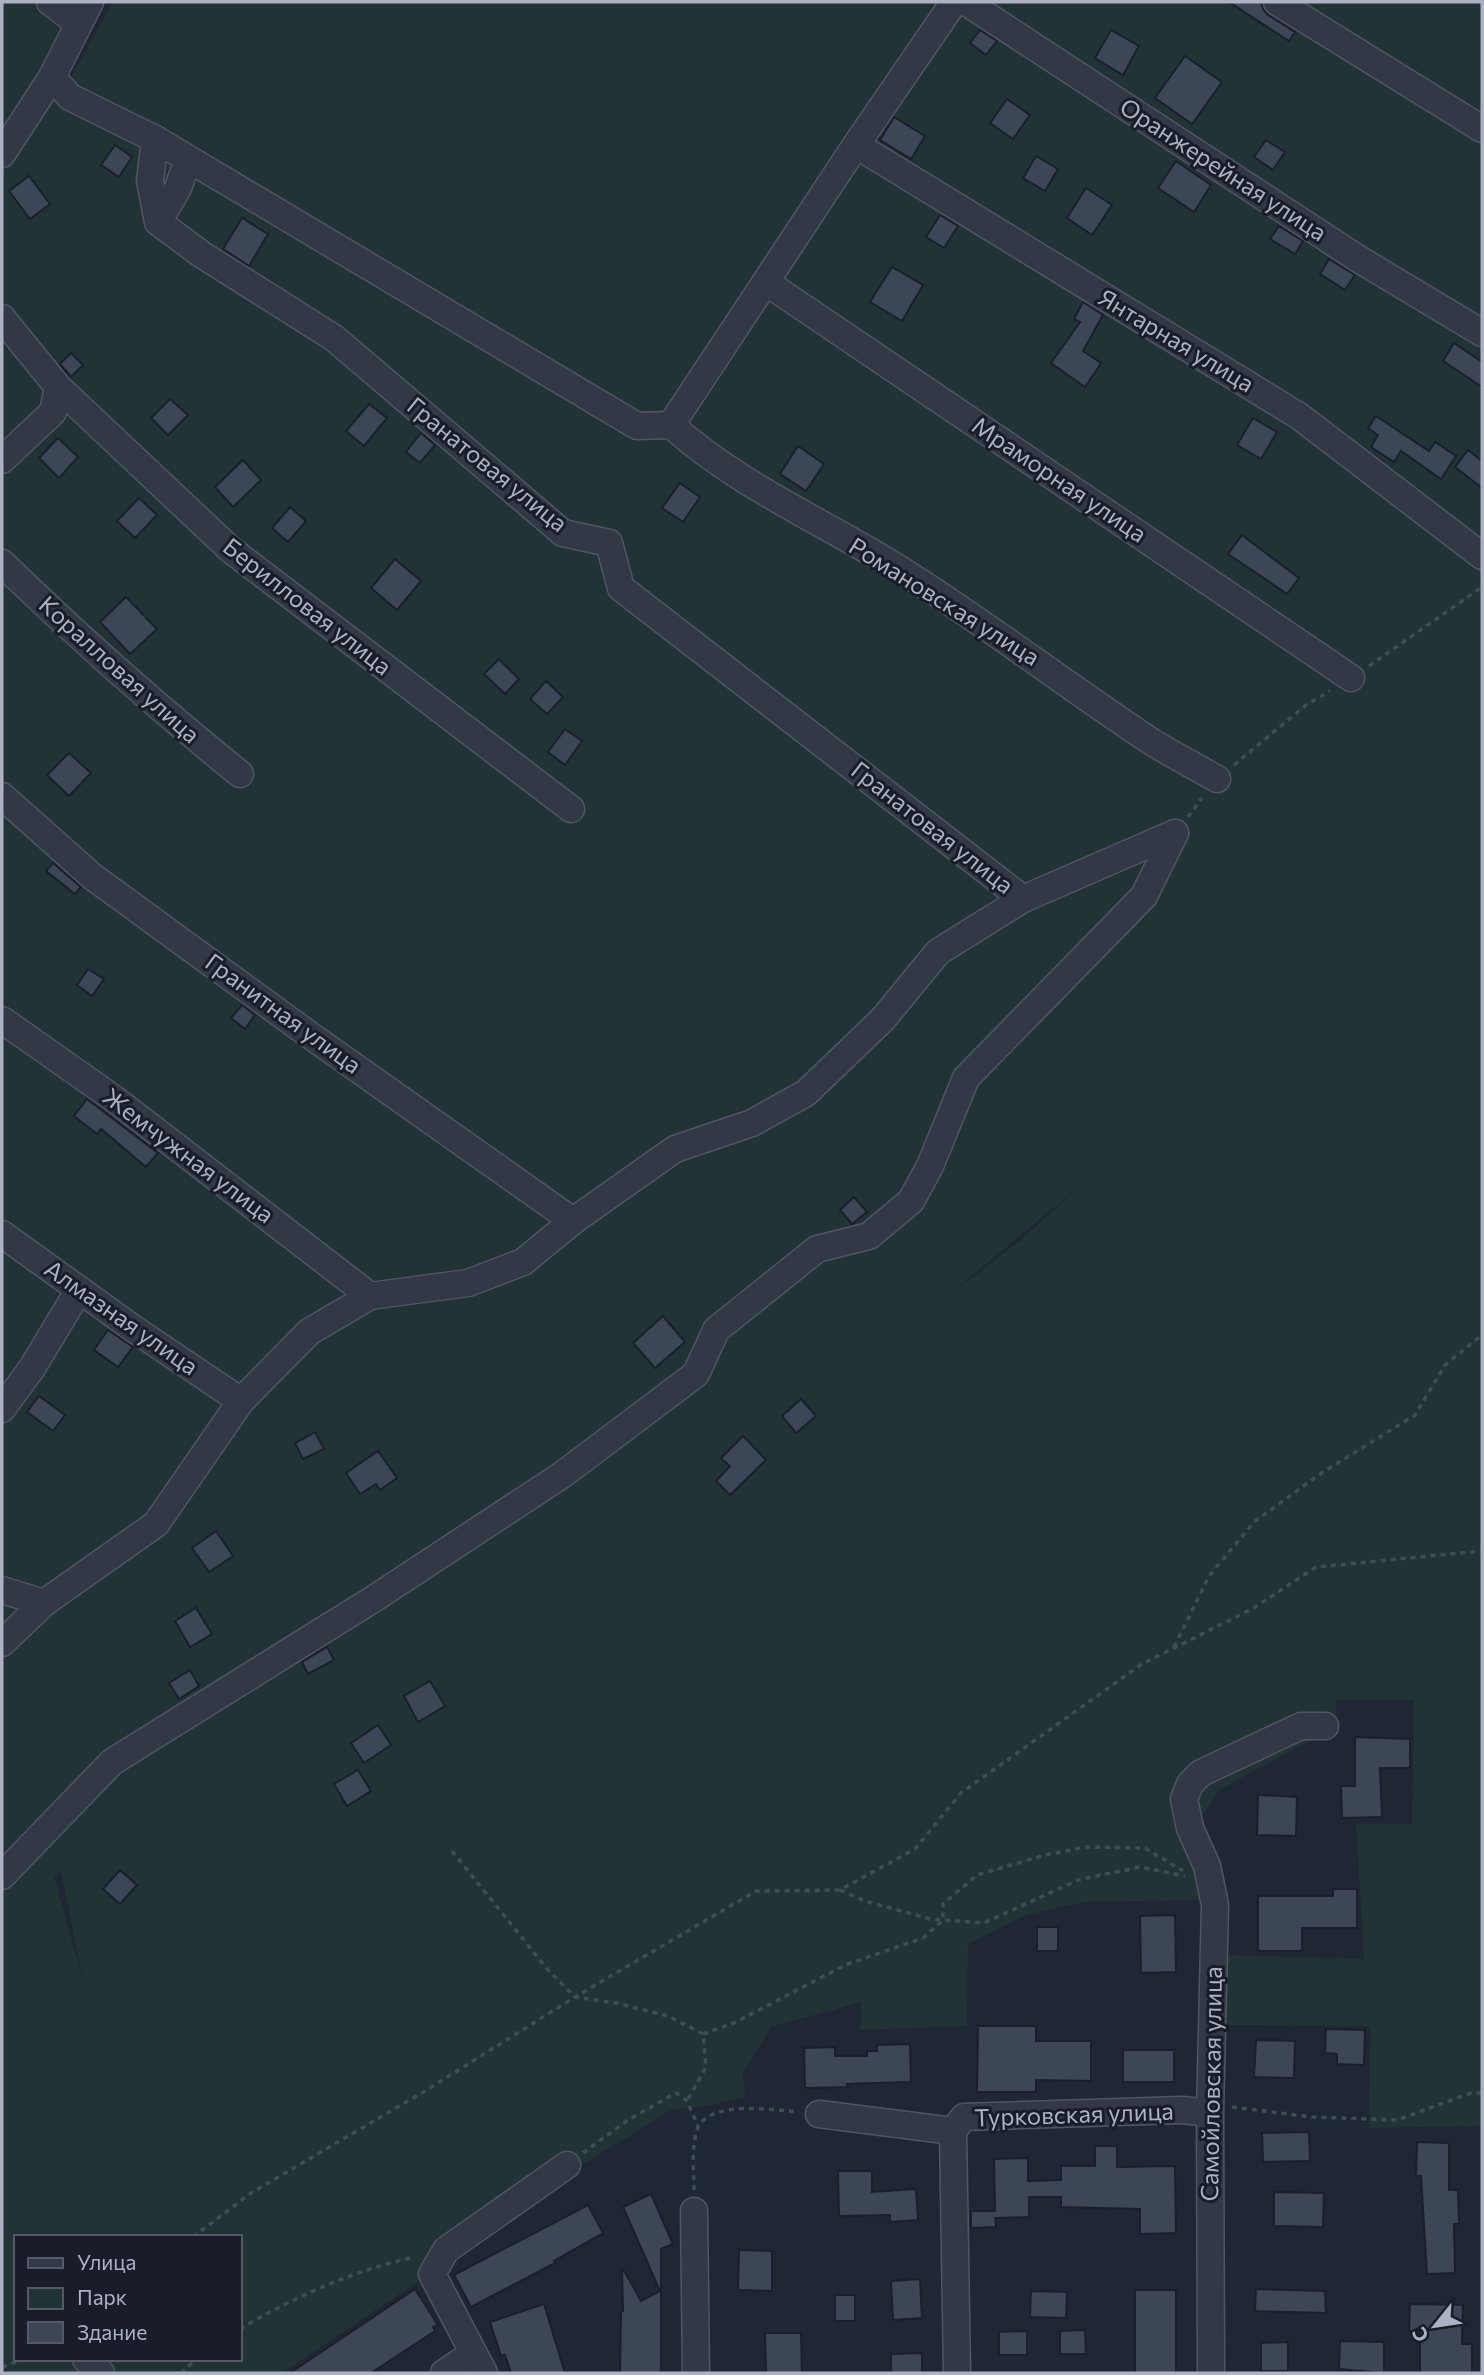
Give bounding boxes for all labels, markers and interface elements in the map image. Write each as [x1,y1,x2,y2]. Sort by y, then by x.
street label: Оранжерейная улица [1115,91,1332,246]
street label: Янтарная улица [1094,282,1260,398]
street label: Гранатовая улица [402,390,574,537]
street label: Мраморная улица [967,410,1152,548]
street label: Романовская улица [844,530,1045,671]
street label: Берилловая улица [218,531,398,681]
street label: Коралловая улица [34,589,206,749]
street label: Гранатовая улица [846,755,1020,899]
street label: Гранитная улица [200,946,368,1079]
street label: Жемчужная улица [98,1081,280,1229]
street label: Алмазная улица [40,1253,204,1380]
street label: Самойловская улица [1194,1966,1227,2202]
street label: Турковская улица [974,2096,1174,2131]
legend [14,2235,242,2361]
text: Улица [77,2249,136,2274]
text: Парк [77,2284,127,2309]
north arrow [1400,2291,1470,2361]
text: Здание [77,2319,147,2344]
text: С [1407,2323,1433,2346]

